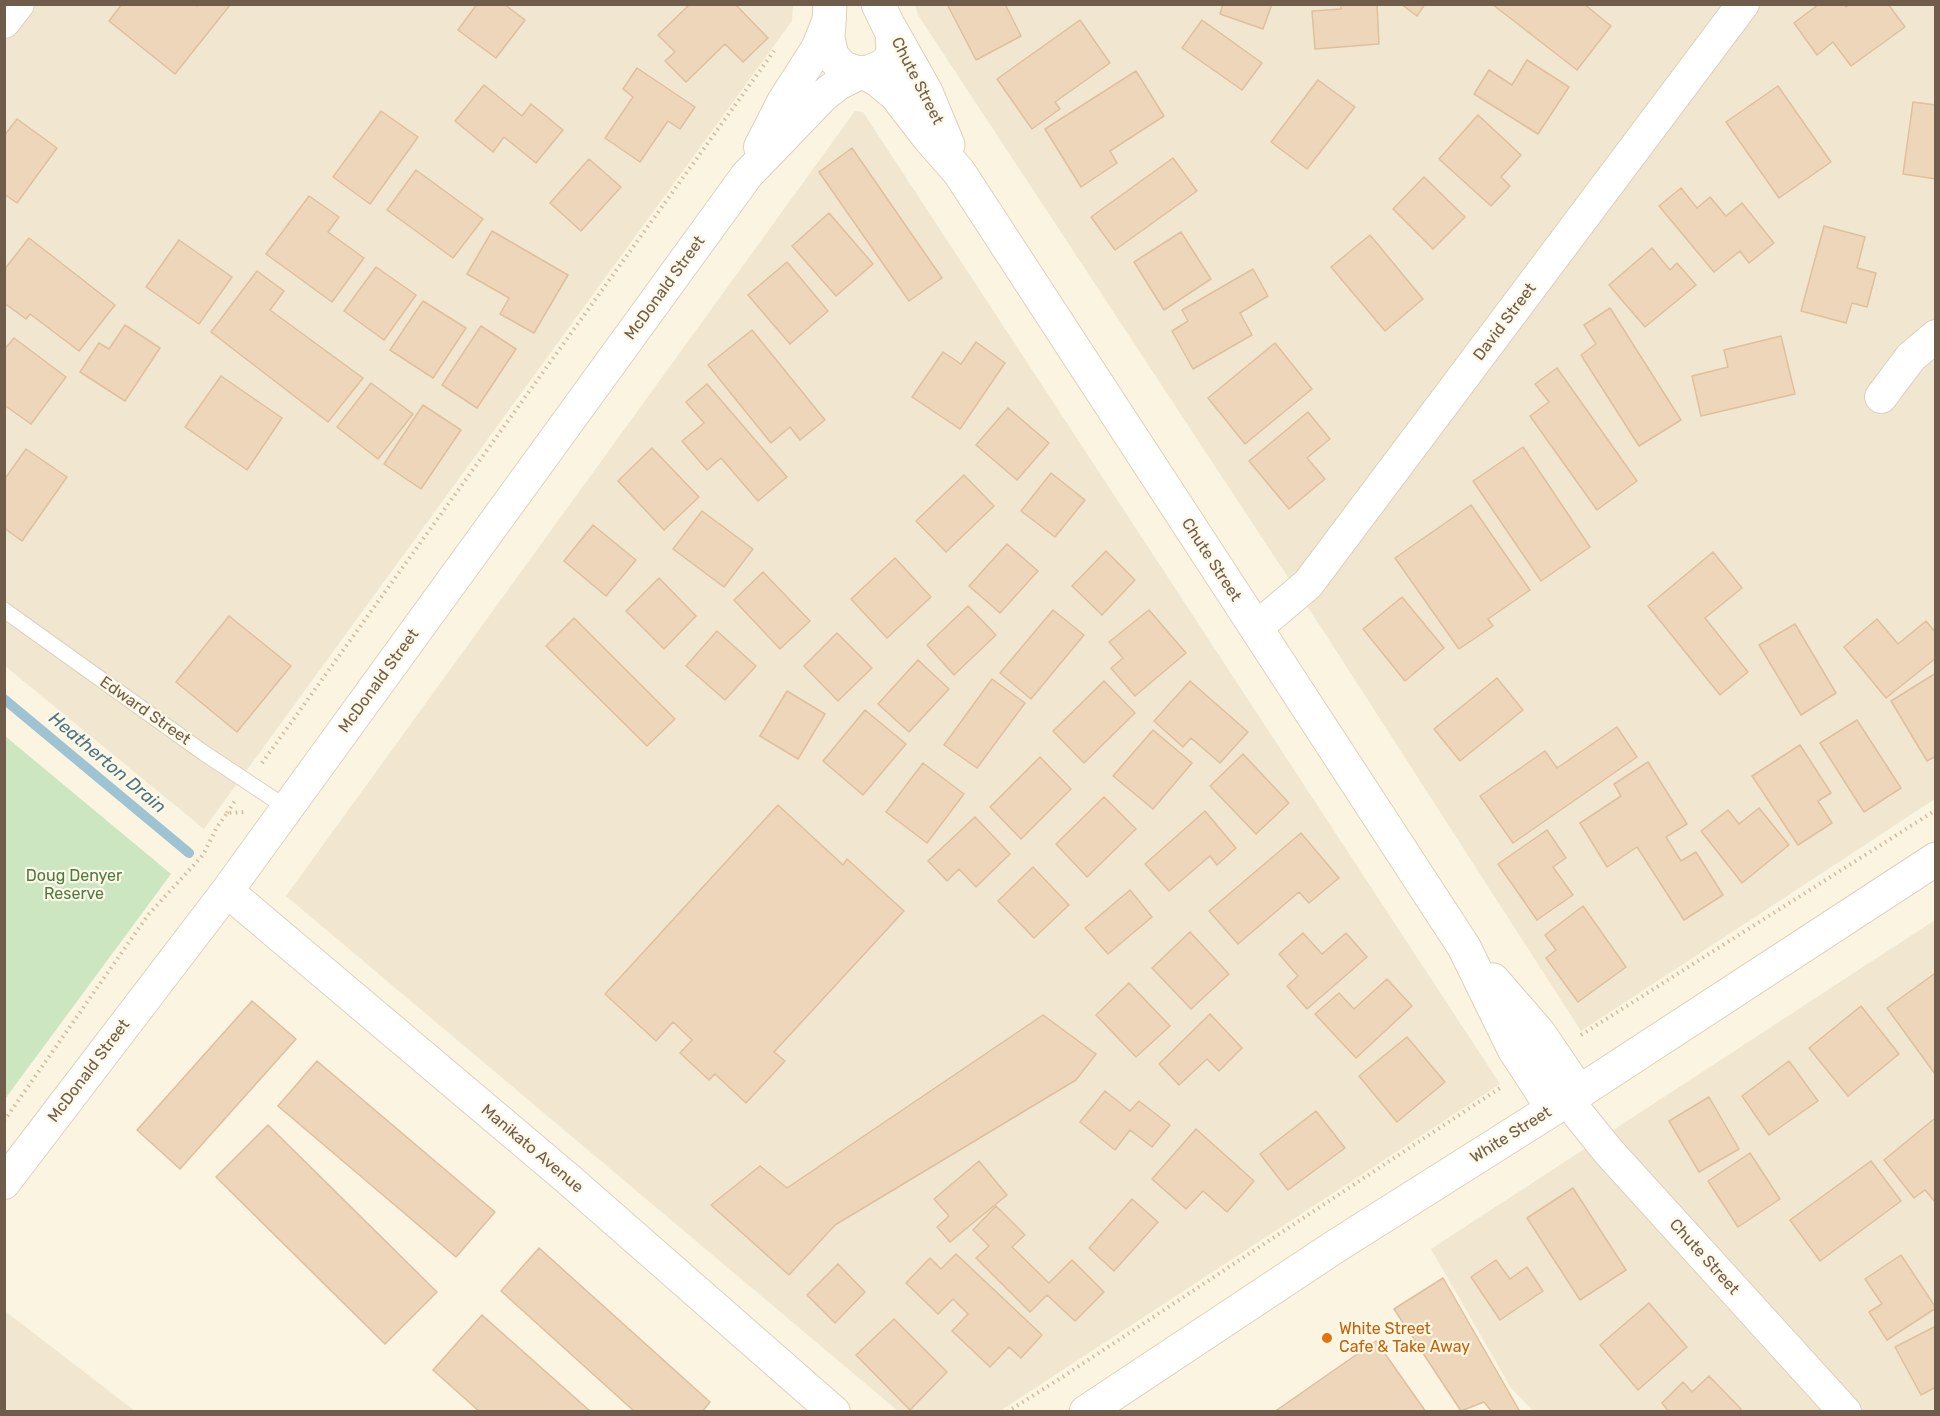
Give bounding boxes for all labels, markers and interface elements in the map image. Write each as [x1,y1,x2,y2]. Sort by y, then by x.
street label: Chute Street [887,34,947,128]
street label: McDonald Street [621,232,709,344]
street label: David Street [1470,279,1540,365]
street label: Chute Street [1177,515,1245,605]
street label: McDonald Street [335,625,423,737]
street label: Edward Street [96,673,194,749]
water label: Heatherton Drain [44,708,170,818]
park label: Doug Denyer Reserve [26,866,122,904]
street label: McDonald Street [44,1016,134,1126]
street label: Manikato Avenue [477,1101,587,1197]
street label: White Street [1467,1103,1555,1167]
street label: Chute Street [1665,1215,1743,1299]
place label: White Street Cafe & Take Away [1339,1319,1470,1357]
marker: White Street Cafe & Take Away [1320,1331,1334,1345]

